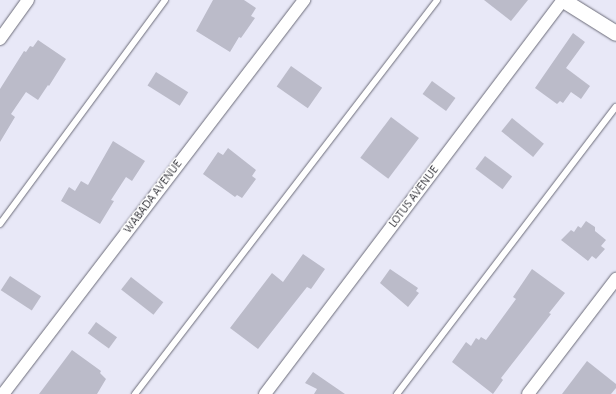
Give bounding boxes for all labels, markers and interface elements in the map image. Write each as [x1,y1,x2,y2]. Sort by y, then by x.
street label: WABADA AVENUE [121,158,185,236]
street label: LOTUS AVENUE [386,163,442,231]

